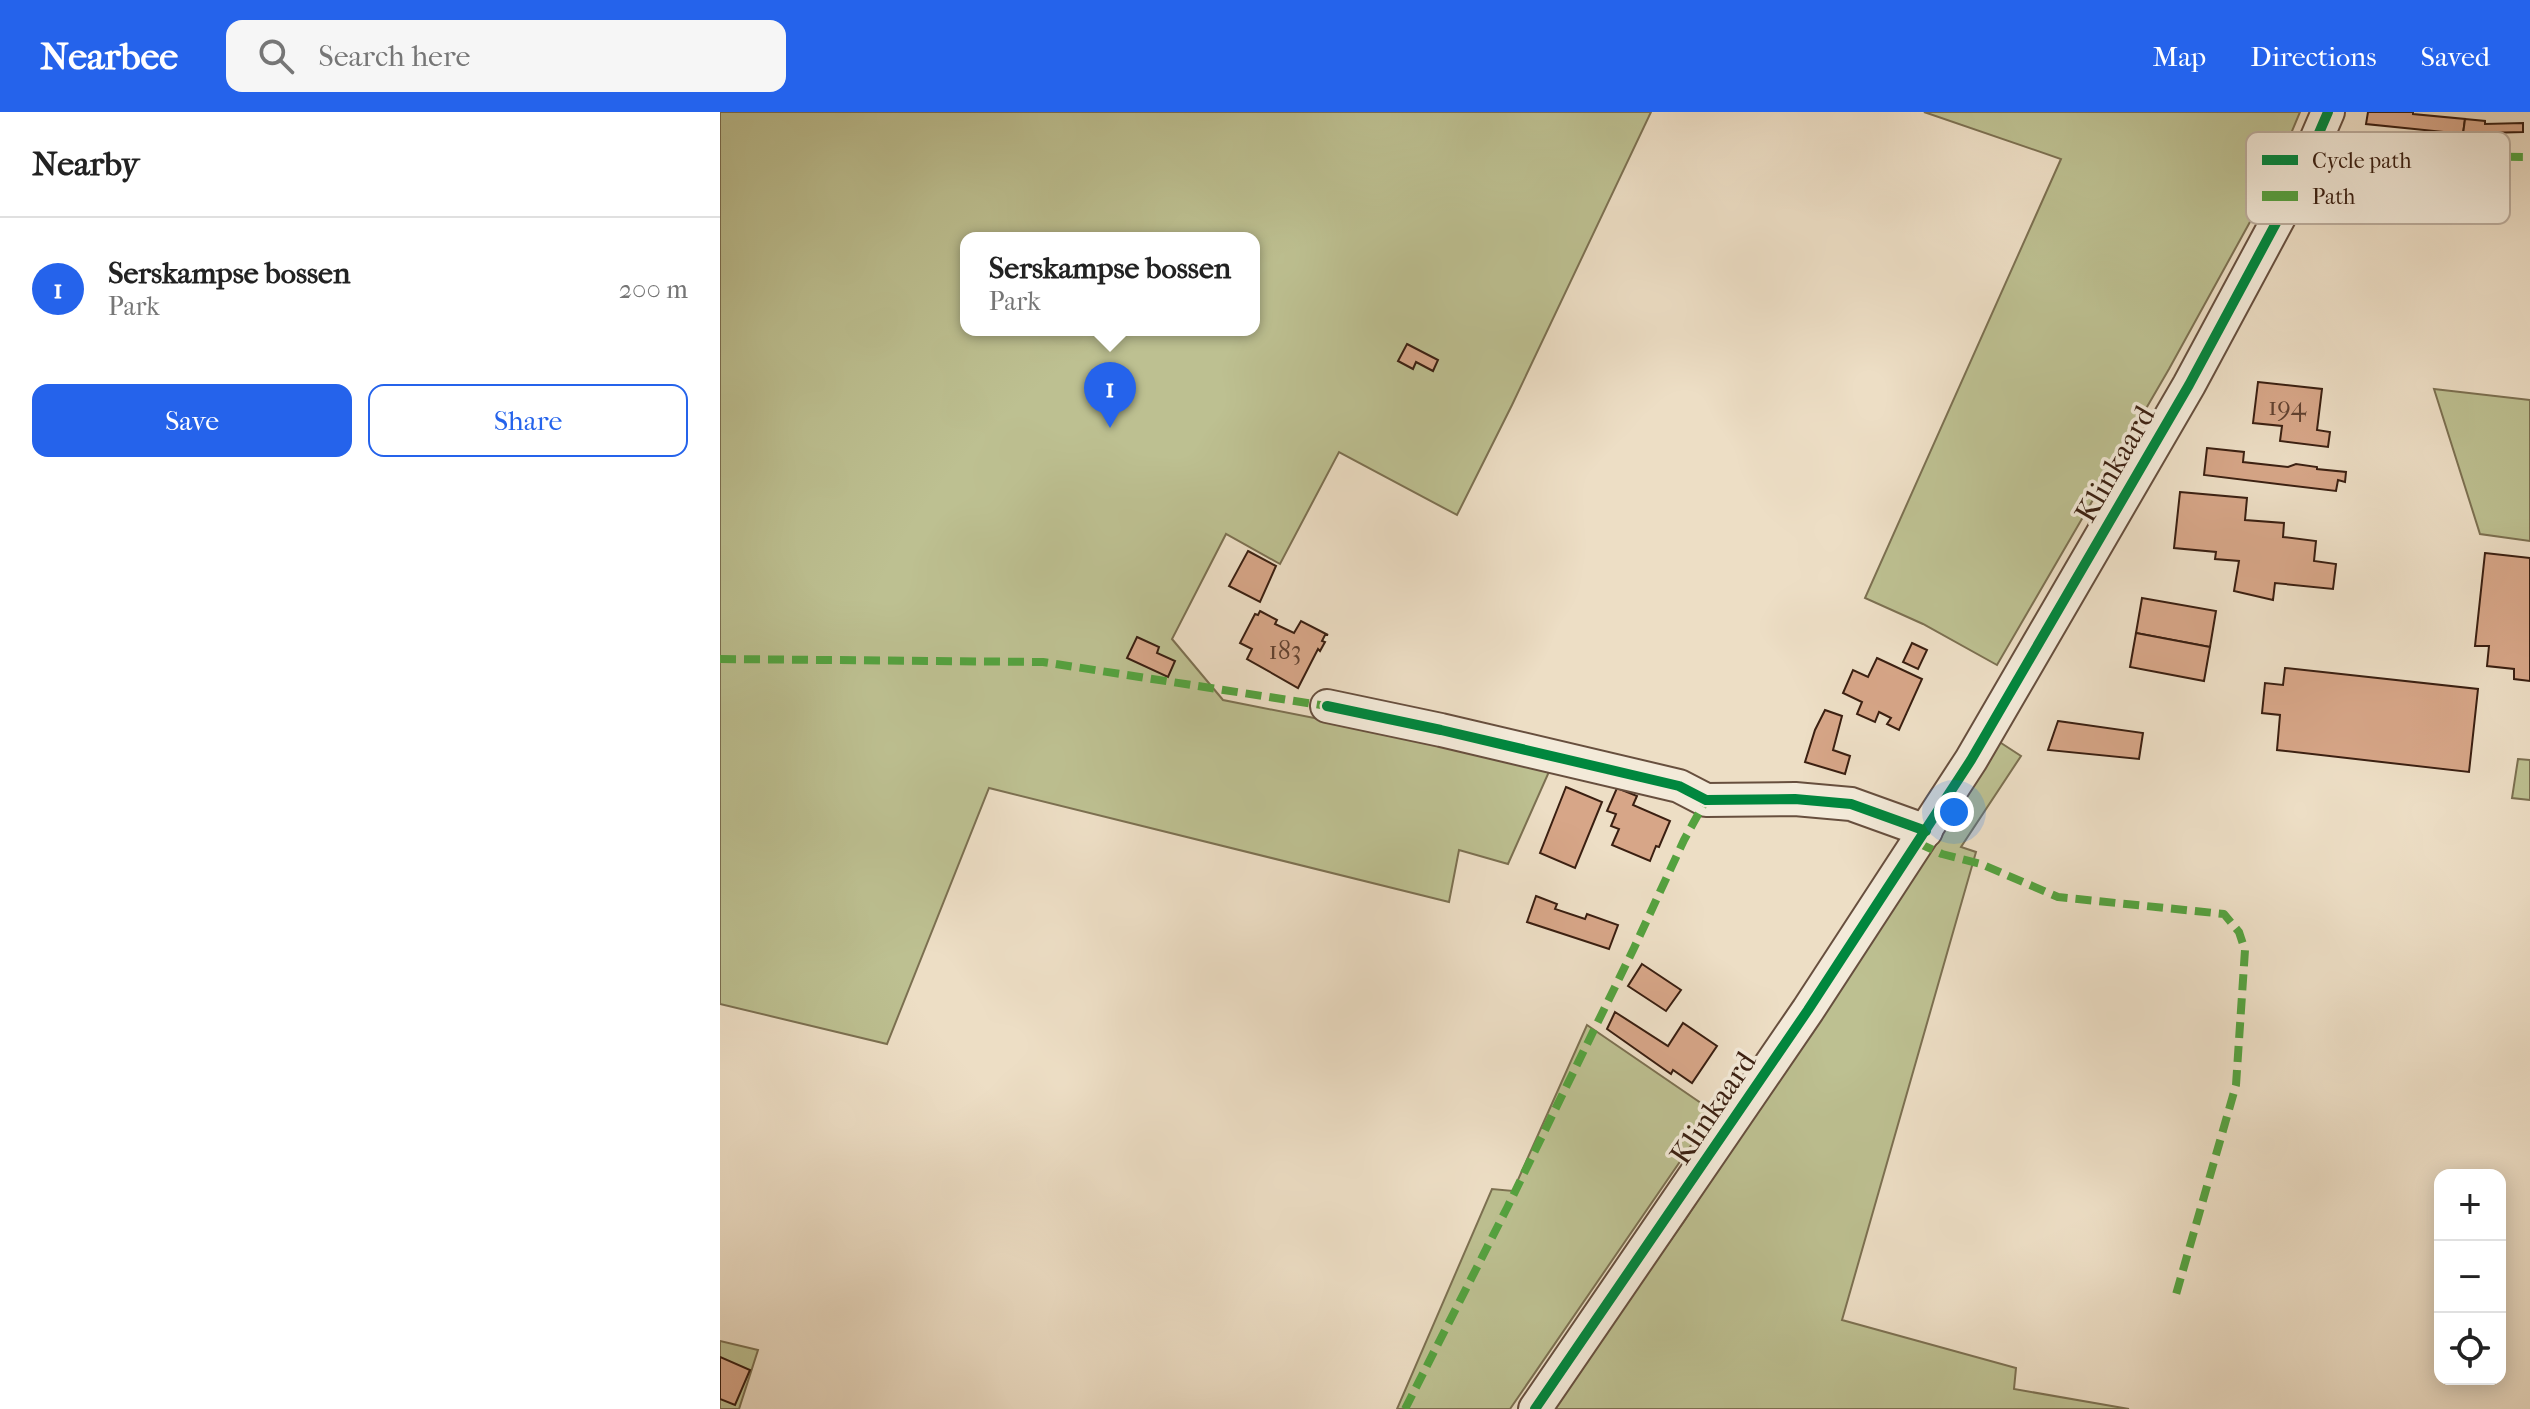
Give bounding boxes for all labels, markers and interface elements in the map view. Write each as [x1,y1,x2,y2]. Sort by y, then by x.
search box [226,20,786,92]
text: Nearbee [40,34,178,79]
icon: search [254,34,298,78]
text: Search here [318,39,470,74]
text: Map [2153,40,2206,73]
text: Directions [2250,40,2377,73]
text: Saved [2421,40,2490,73]
legend [2246,132,2510,224]
text: Nearby [32,144,139,184]
text: Cycle path [2312,148,2412,174]
text: Path [2312,184,2356,210]
popup [960,232,1260,336]
text: Serskampse bossen [989,251,1231,286]
text: Serskampse bossen [108,256,350,291]
text: 1 [53,274,63,305]
text: 200 m [619,274,688,305]
text: Park [989,286,1041,317]
text: Park [108,291,160,322]
pin: 1 [1084,362,1136,428]
button: Save [32,384,352,457]
button: Share [368,384,688,457]
house number: 194 [2268,391,2307,422]
street label: Klinkaard [2068,399,2163,529]
house number: 183 [1268,635,1302,666]
your location [1934,792,1974,832]
street label: Klinkaard [1663,1045,1764,1171]
map controls [2434,1169,2506,1385]
button: + [2434,1169,2506,1241]
button: − [2434,1241,2506,1313]
button: locate [2434,1313,2506,1385]

